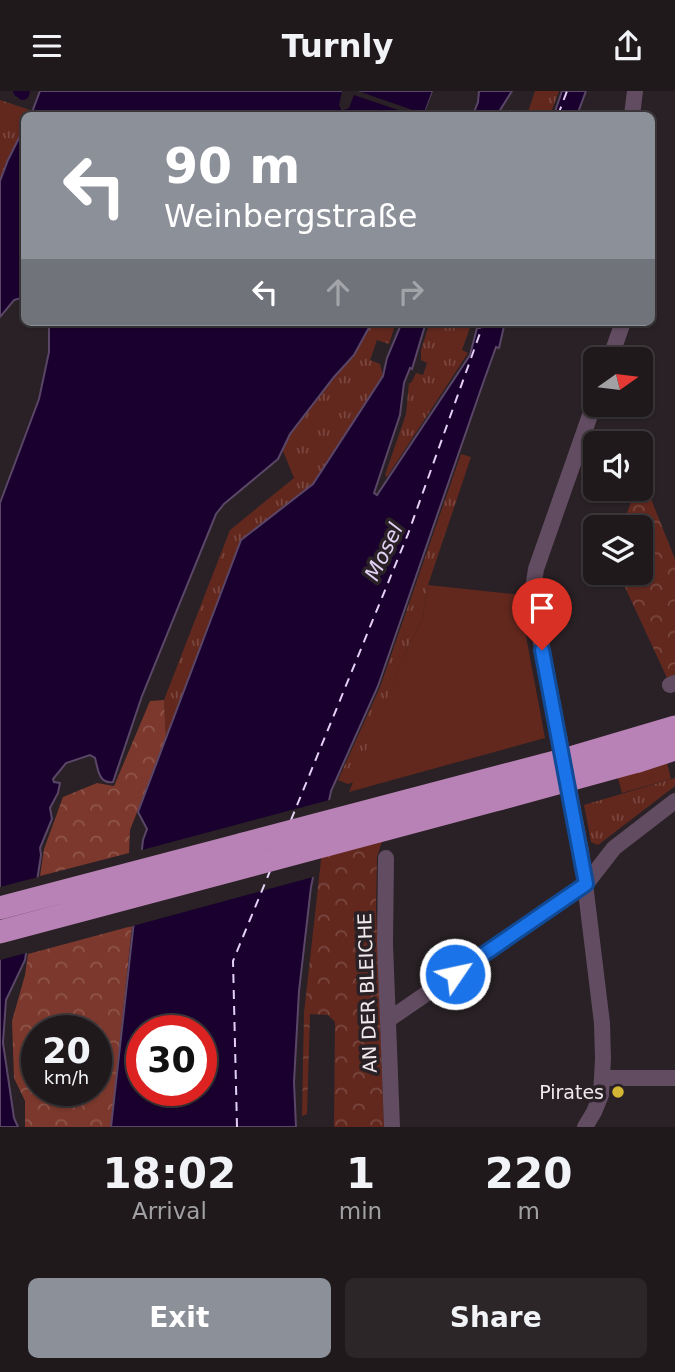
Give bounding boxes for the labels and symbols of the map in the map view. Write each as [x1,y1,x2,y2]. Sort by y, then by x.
north arrow [583,347,653,417]
water label: Mosel [360,519,408,585]
pin [512,578,572,650]
street label: AN DER BLEICHE [353,913,381,1073]
position arrow [418,937,492,1011]
speed limit sign: 30 [126,1015,217,1106]
place label: Pirates [539,1081,604,1103]
marker: Pirates [610,1084,626,1100]

